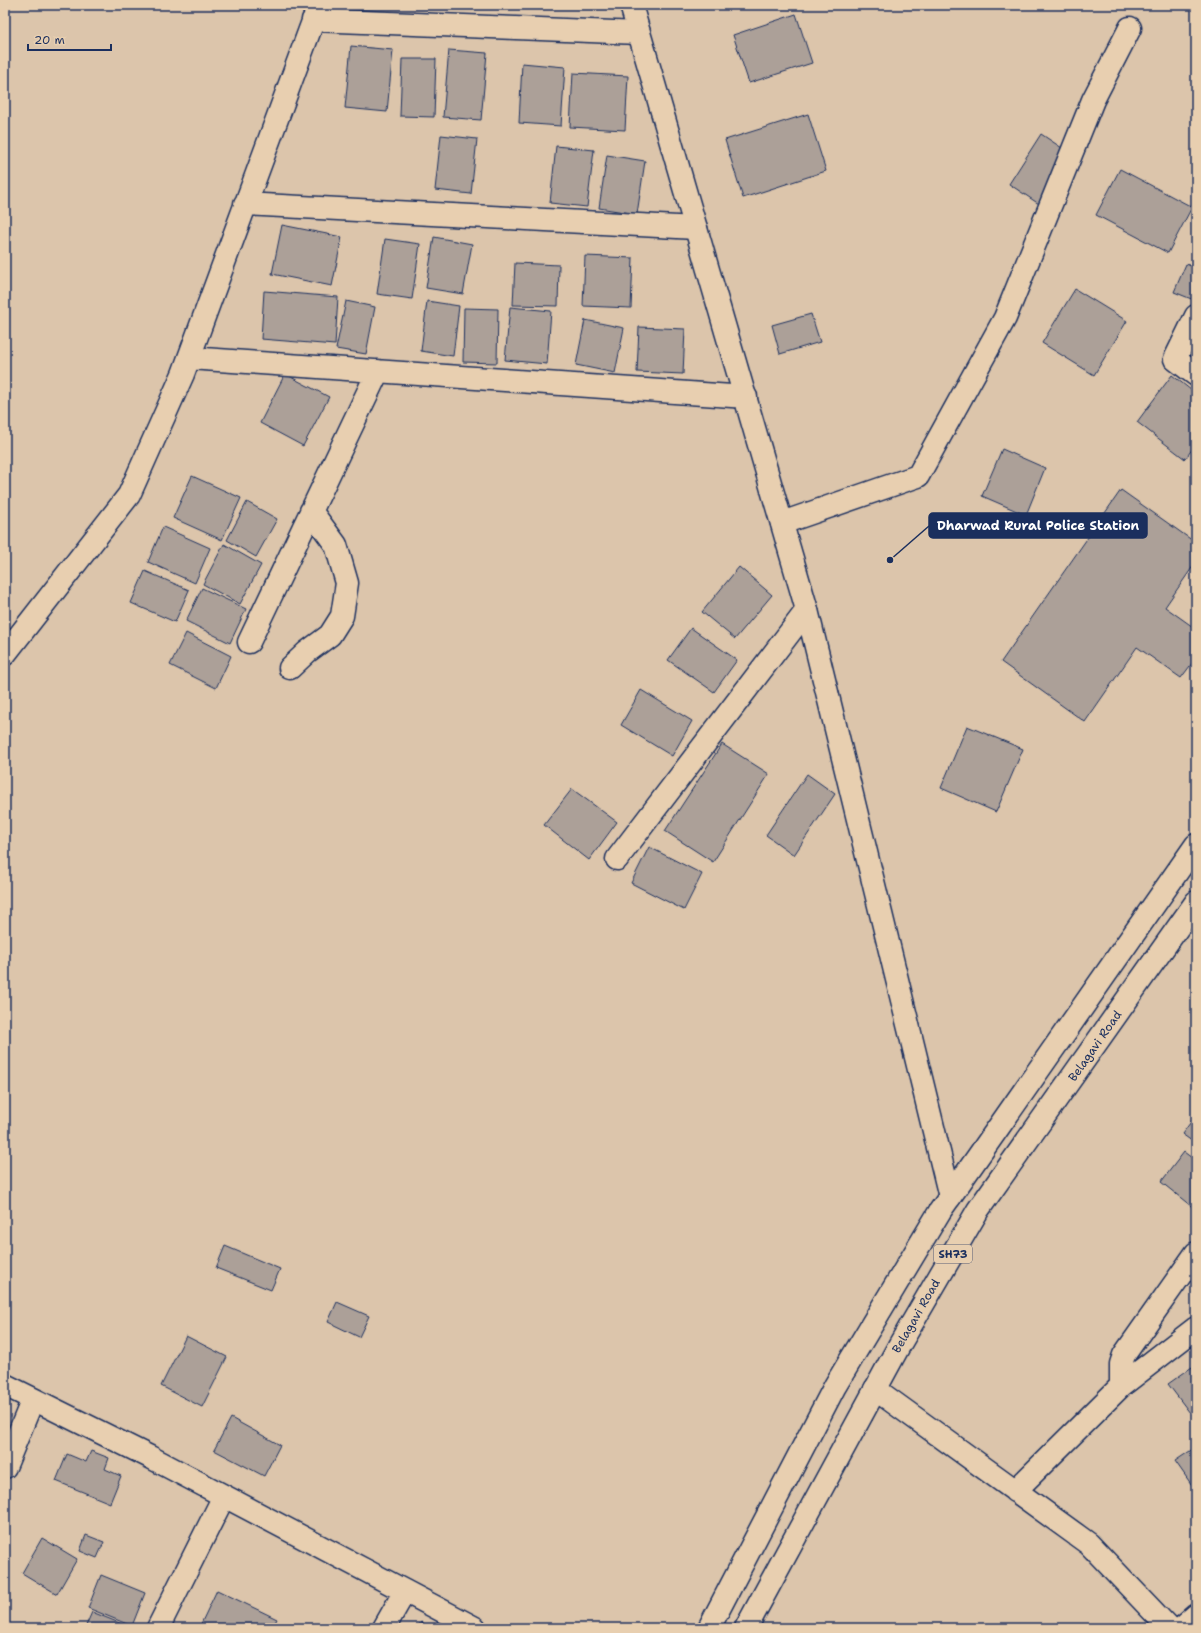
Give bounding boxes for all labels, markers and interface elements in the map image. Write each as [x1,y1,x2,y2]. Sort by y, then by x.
scale bar [28,26,111,52]
text: 20 m [34,32,65,48]
callout: Dharwad Rural Police Station [929,513,1147,538]
text: Dharwad Rural Police Station [937,517,1140,534]
street label: Belagavi Road [1065,1007,1126,1085]
road number: SH73 [934,1245,972,1263]
street label: Belagavi Road [888,1276,944,1356]

